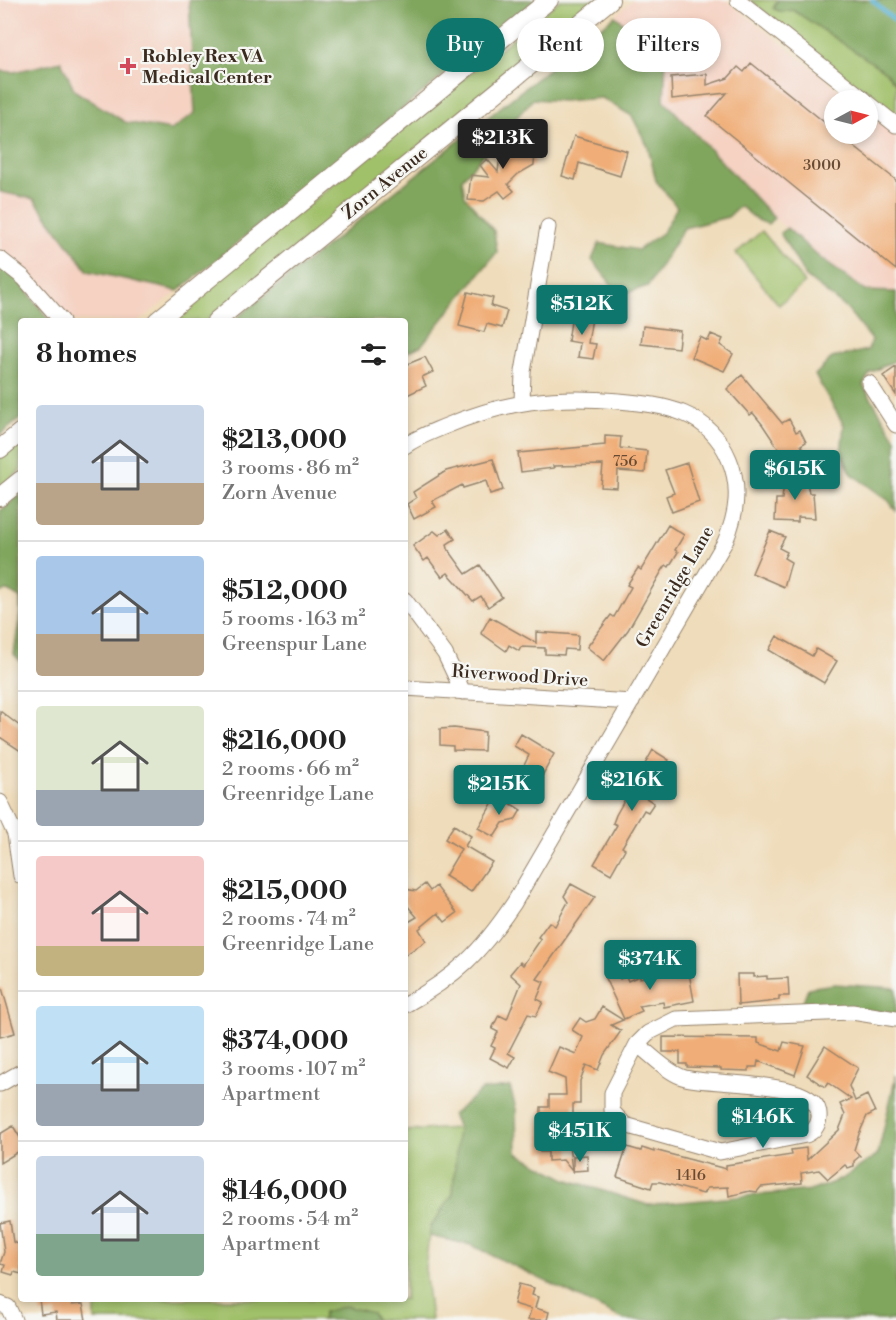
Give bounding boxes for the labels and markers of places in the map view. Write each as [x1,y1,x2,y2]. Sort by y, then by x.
place label: Robley Rex VA Medical Center [142,45,272,89]
marker: Robley Rex VA Medical Center [119,57,137,75]
pin: $213K [461,119,545,170]
pin: $512K [540,285,624,336]
pin: $615K [753,450,837,501]
pin: $216K [590,761,674,812]
pin: $215K [457,765,541,816]
pin: $374K [608,940,692,991]
pin: $146K [721,1098,805,1149]
pin: $451K [538,1112,622,1163]

